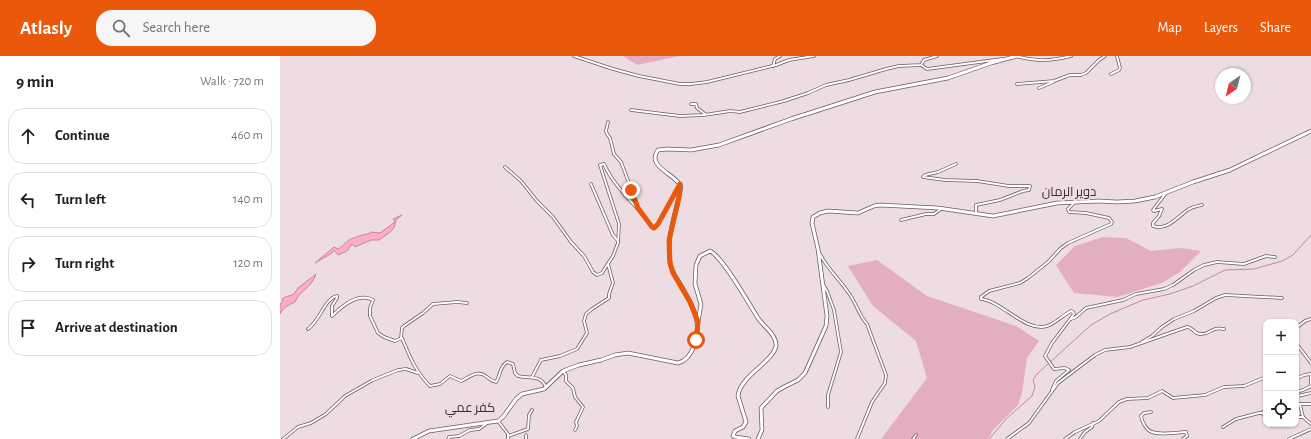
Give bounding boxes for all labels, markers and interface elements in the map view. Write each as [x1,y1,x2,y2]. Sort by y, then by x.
search box [96,10,376,46]
icon: search [110,17,132,39]
text: Atlasly [20,19,72,38]
text: Search here [142,20,210,35]
text: Map [1157,21,1182,35]
text: Layers [1204,21,1238,35]
text: Share [1260,21,1291,35]
north arrow [1215,68,1251,104]
text: 9 min [16,73,54,90]
text: Walk · 720 m [200,75,264,88]
icon: ahead [17,125,39,147]
text: Continue [55,128,110,143]
text: 460 m [231,129,263,142]
route end [622,181,640,199]
district label: دوير الرمان [1042,186,1096,199]
icon: left [17,189,39,211]
text: Turn left [55,192,106,207]
text: 140 m [233,193,263,206]
icon: right [17,253,39,275]
text: Turn right [55,256,114,271]
text: 120 m [233,257,263,270]
icon: arrive [17,317,39,339]
map controls [1263,319,1299,427]
button: + [1263,319,1299,355]
text: Arrive at destination [55,320,178,335]
route start [687,331,705,349]
button: − [1263,355,1299,391]
button: locate [1263,391,1299,427]
district label: كفر عمي [445,402,495,418]

